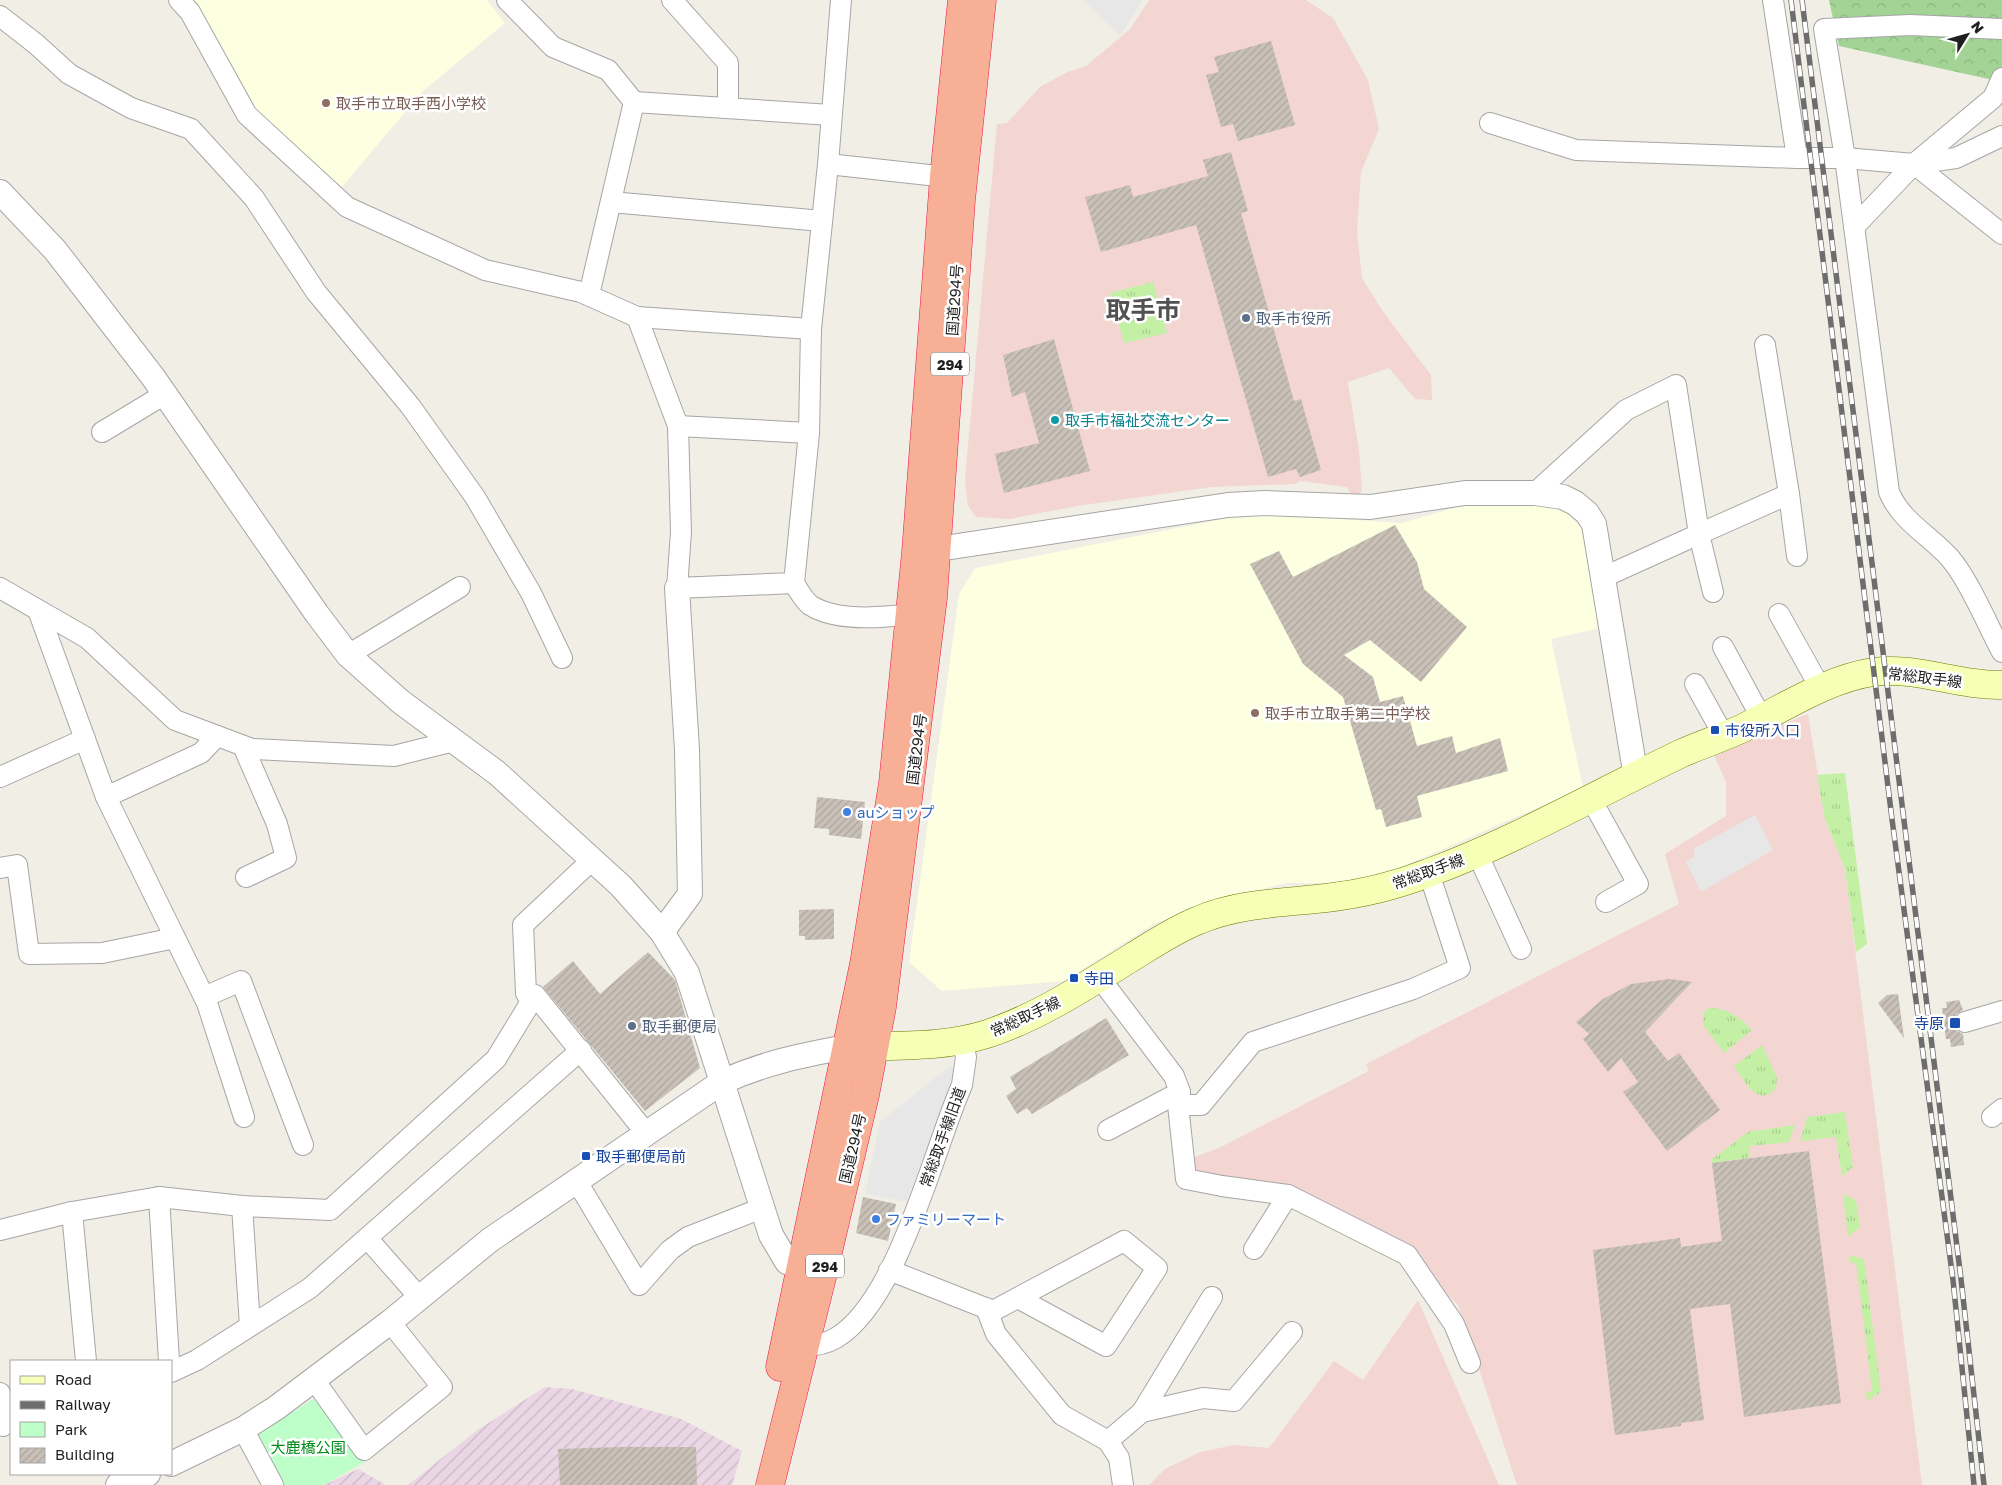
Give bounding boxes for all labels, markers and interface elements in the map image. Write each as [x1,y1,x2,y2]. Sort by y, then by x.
north arrow [1942,10,1992,60]
text: N [1968,18,1988,36]
place label: 取手市立取手西小学校 [336,94,486,112]
marker: 取手市立取手西小学校 [320,97,332,109]
street label: 国道294号 [943,263,965,337]
district label: 取手市 [1105,294,1181,325]
place label: 取手市役所 [1256,309,1331,327]
marker: 取手市役所 [1240,312,1252,324]
road number: 294 [931,352,969,376]
place label: 取手市福祉交流センター [1065,411,1230,429]
marker: 取手市福祉交流センター [1049,414,1061,426]
street label: 常総取手線 [1887,663,1963,691]
place label: 取手市立取手第二中学校 [1265,704,1430,722]
marker: 取手市立取手第二中学校 [1249,707,1261,719]
street label: 国道294号 [903,712,929,786]
place label: 市役所入口 [1725,721,1800,739]
marker: 市役所入口 [1709,724,1721,736]
place label: auショップ [857,803,935,821]
marker: auショップ [841,806,853,818]
street label: 常総取手線 [1390,850,1466,892]
place label: 寺田 [1084,969,1114,987]
marker: 寺田 [1068,972,1080,984]
street label: 常総取手線 [987,992,1063,1040]
place label: 寺原 [1914,1014,1944,1032]
marker: 寺原 [1948,1016,1962,1030]
place label: 取手郵便局 [642,1017,717,1035]
marker: 取手郵便局 [626,1020,638,1032]
street label: 常総取手線旧道 [916,1085,968,1189]
street label: 国道294号 [835,1111,869,1185]
place label: 取手郵便局前 [596,1147,686,1165]
marker: 取手郵便局前 [580,1150,592,1162]
place label: ファミリーマート [886,1210,1006,1228]
marker: ファミリーマート [870,1213,882,1225]
road number: 294 [806,1254,844,1278]
legend [10,1360,172,1475]
text: Road [55,1370,92,1388]
text: Railway [55,1395,111,1413]
text: Park [55,1420,88,1438]
park label: 大鹿橋公園 [270,1438,346,1456]
text: Building [55,1445,115,1463]

